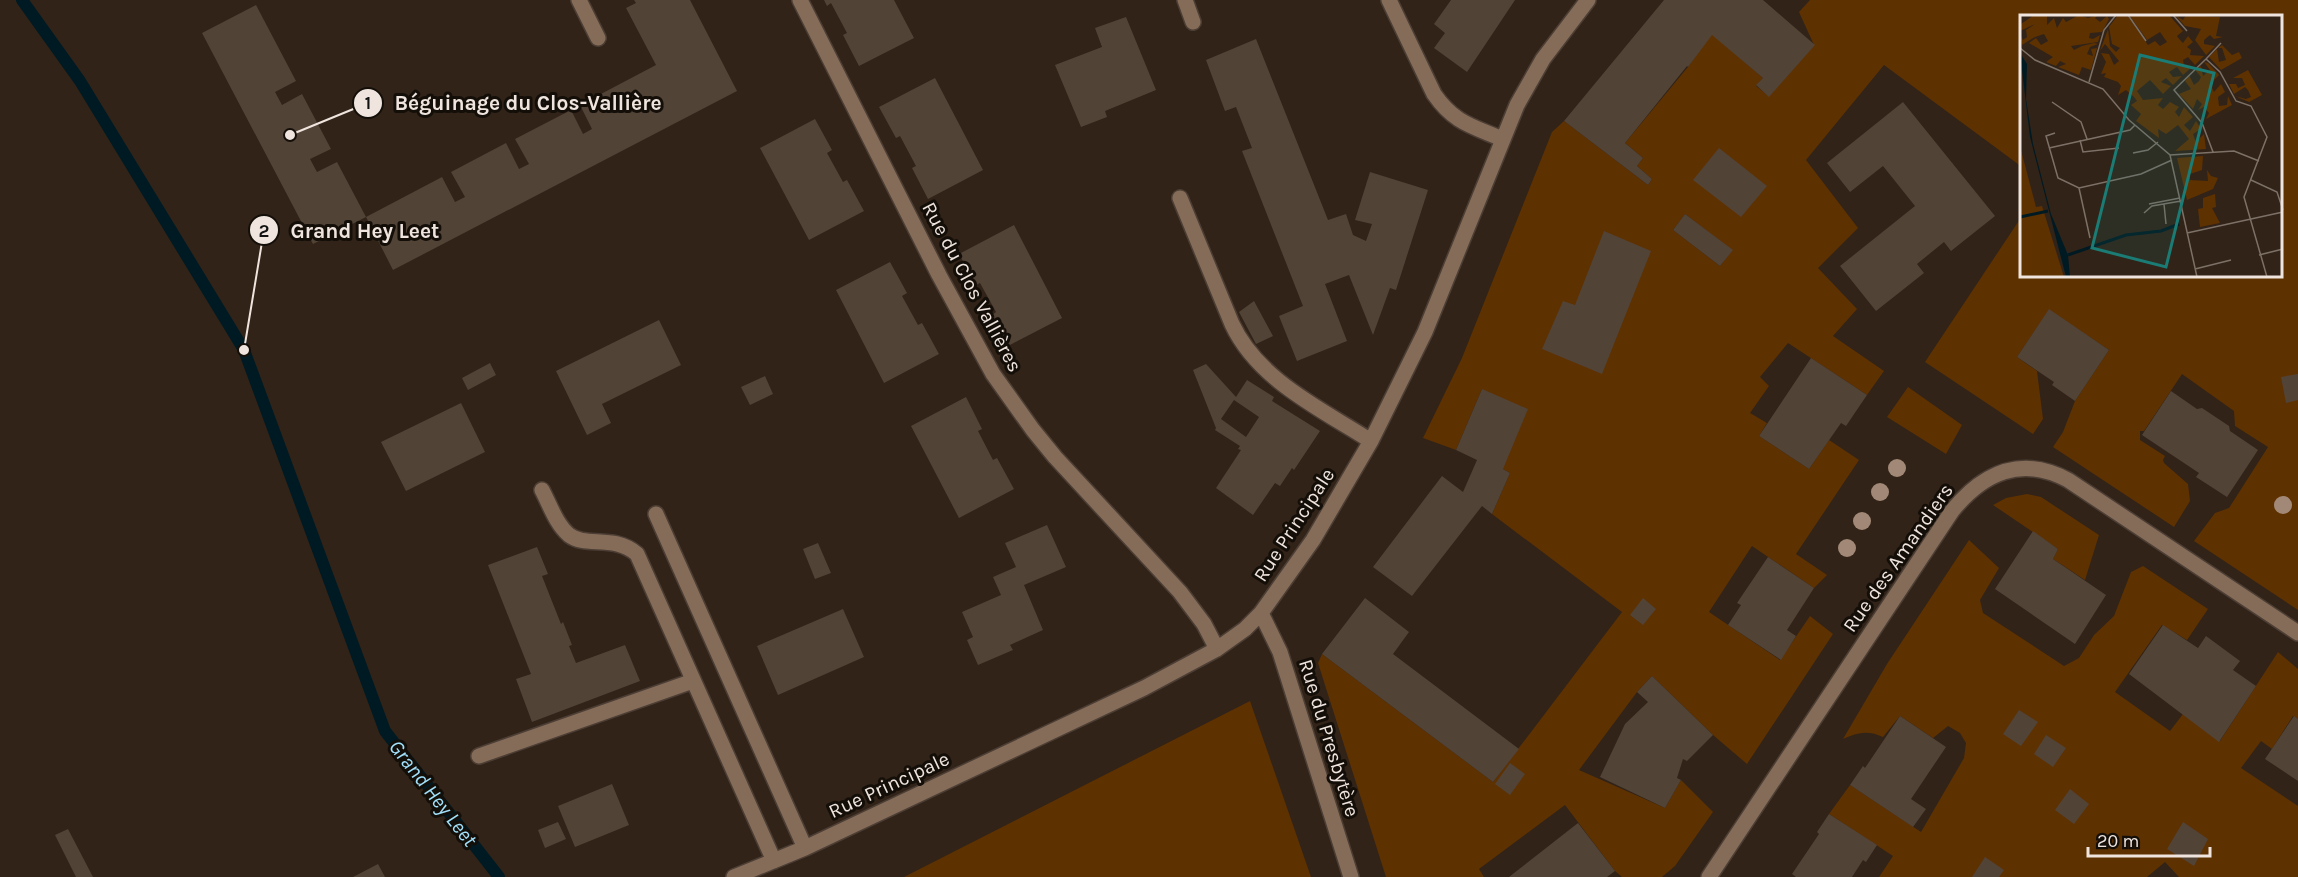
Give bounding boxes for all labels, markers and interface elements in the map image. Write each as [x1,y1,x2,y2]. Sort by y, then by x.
inset map [2020,15,2283,278]
callout: Béguinage du Clos-Vallière [353,83,674,122]
text: Béguinage du Clos-Vallière [394,91,662,115]
text: 1 [365,92,371,114]
street label: Rue du Clos Vallières [917,198,1027,376]
callout: Grand Hey Leet [249,211,452,250]
text: Grand Hey Leet [291,219,439,243]
text: 2 [259,220,269,242]
street label: Rue Principale [1249,464,1339,586]
street label: Rue des Amandiers [1838,479,1958,637]
street label: Rue du Presbytère [1294,656,1364,820]
water label: Grand Hey Leet [384,735,483,852]
street label: Rue Principale [825,747,953,823]
scale bar [2088,820,2210,858]
text: 20 m [2097,830,2139,852]

